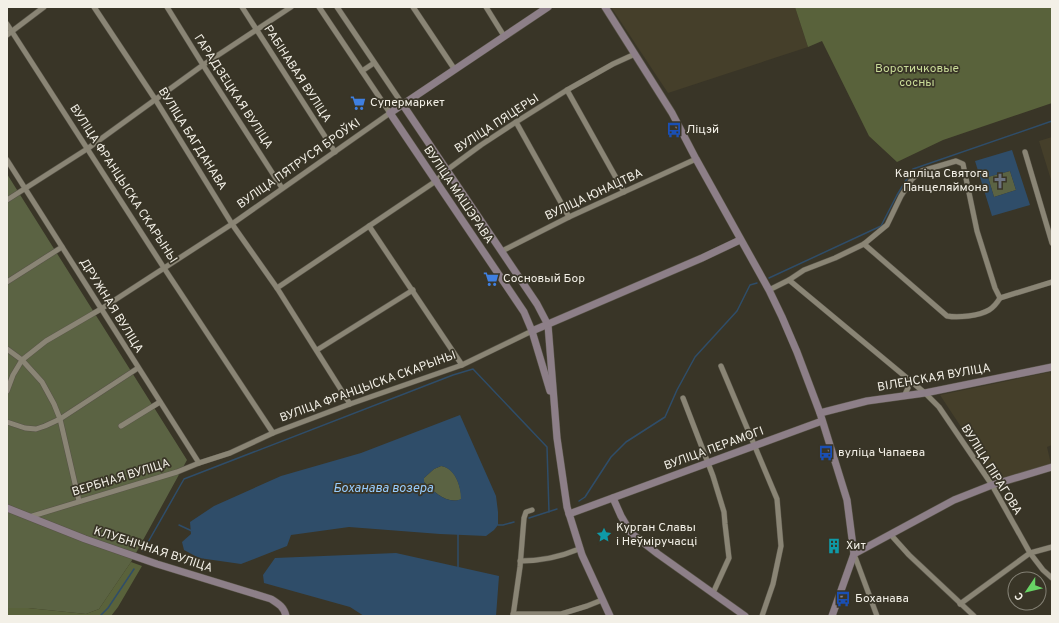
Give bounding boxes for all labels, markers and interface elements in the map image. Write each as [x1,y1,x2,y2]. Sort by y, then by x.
street label: РАБІНАВАЯ ВУЛІЦА [259,22,335,126]
street label: ГАРАДЗЕЦКАЯ ВУЛІЦА [190,32,276,152]
park label: Воротичковые сосны [875,61,959,91]
street label: ВУЛІЦА БАГДАНАВА [154,85,230,193]
street label: ВУЛІЦА ПЯЦЕРЫ [452,91,542,157]
supermarket icon: Супермаркет [349,94,367,112]
place label: Супермаркет [370,95,445,111]
street label: ВУЛІЦА ФРАНЦЫСКА СКАРЫНЫ [66,101,180,267]
street label: ВУЛІЦА ПЯТРУСЯ БРОЎКІ [234,115,364,213]
bus stop icon: Ліцэй [665,121,683,139]
place label: Ліцэй [686,122,719,138]
street label: ВУЛІЦА МАШЭРАВА [419,143,497,247]
street label: ВУЛІЦА ЮНАЦТВА [543,165,645,225]
place label: Капліца Святога Панцеляймона [895,166,988,196]
church icon: Капліца Святога Панцеляймона [991,172,1009,190]
street label: ДРУЖНАЯ ВУЛІЦА [75,256,147,356]
supermarket icon: Сосновый Бор [482,270,500,288]
place label: Сосновый Бор [503,271,585,287]
street label: ВУЛІЦА ФРАНЦЫСКА СКАРЫНЫ [278,348,458,426]
street label: ВІЛЕНСКАЯ ВУЛІЦА [876,360,992,396]
street label: ВУЛІЦА ПІРАГОВА [957,422,1025,518]
street label: ВУЛІЦА ПЕРАМОГІ [662,424,766,474]
bus stop icon: вуліца Чапаева [817,444,835,462]
place label: вуліца Чапаева [838,445,925,461]
street label: ВЕРБНАЯ ВУЛІЦА [70,455,172,501]
water label: Боханава возера [333,481,433,497]
place label: Курган Славы і Неўміручасці [616,520,697,550]
street label: КЛУБНІЧНАЯ ВУЛІЦА [91,523,215,577]
place icon: Курган Славы і Неўміручасці [595,526,613,544]
building icon: Хит [825,537,843,555]
place label: Хит [846,538,866,554]
north arrow [1007,571,1047,611]
text: С [1012,589,1027,603]
bus stop icon: Боханава [834,590,852,608]
place label: Боханава [855,591,909,607]

